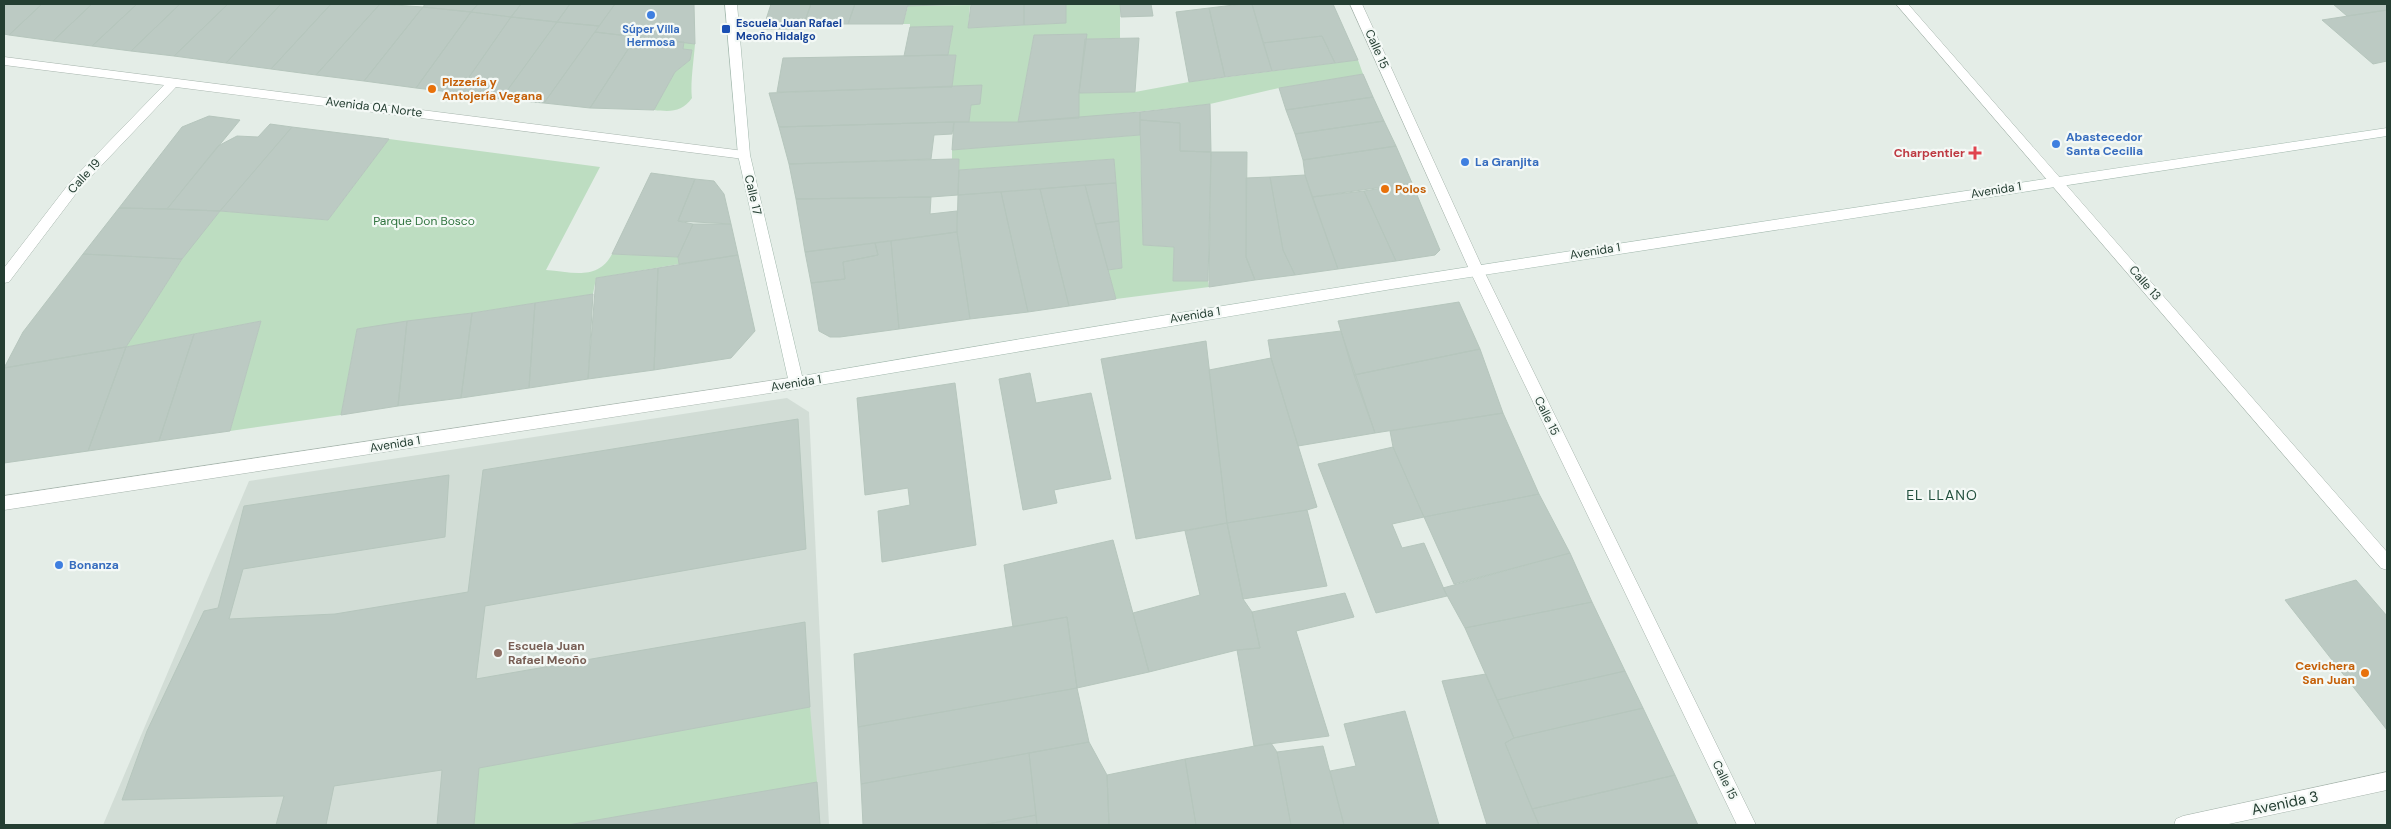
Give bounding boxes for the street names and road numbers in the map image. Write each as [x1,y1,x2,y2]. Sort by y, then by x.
street label: Calle 15 [1361,27,1393,71]
street label: Avenida 0A Norte [325,93,423,121]
street label: Calle 19 [64,155,104,197]
street label: Calle 17 [741,173,765,217]
street label: Avenida 1 [1970,178,2022,202]
street label: Avenida 1 [1569,239,1621,263]
street label: Calle 13 [2125,262,2165,304]
street label: Avenida 1 [1169,303,1221,327]
street label: Avenida 1 [770,371,822,395]
street label: Calle 15 [1531,394,1563,438]
street label: Avenida 1 [369,432,421,456]
street label: Calle 15 [1709,758,1741,802]
street label: Avenida 3 [2250,786,2320,820]

